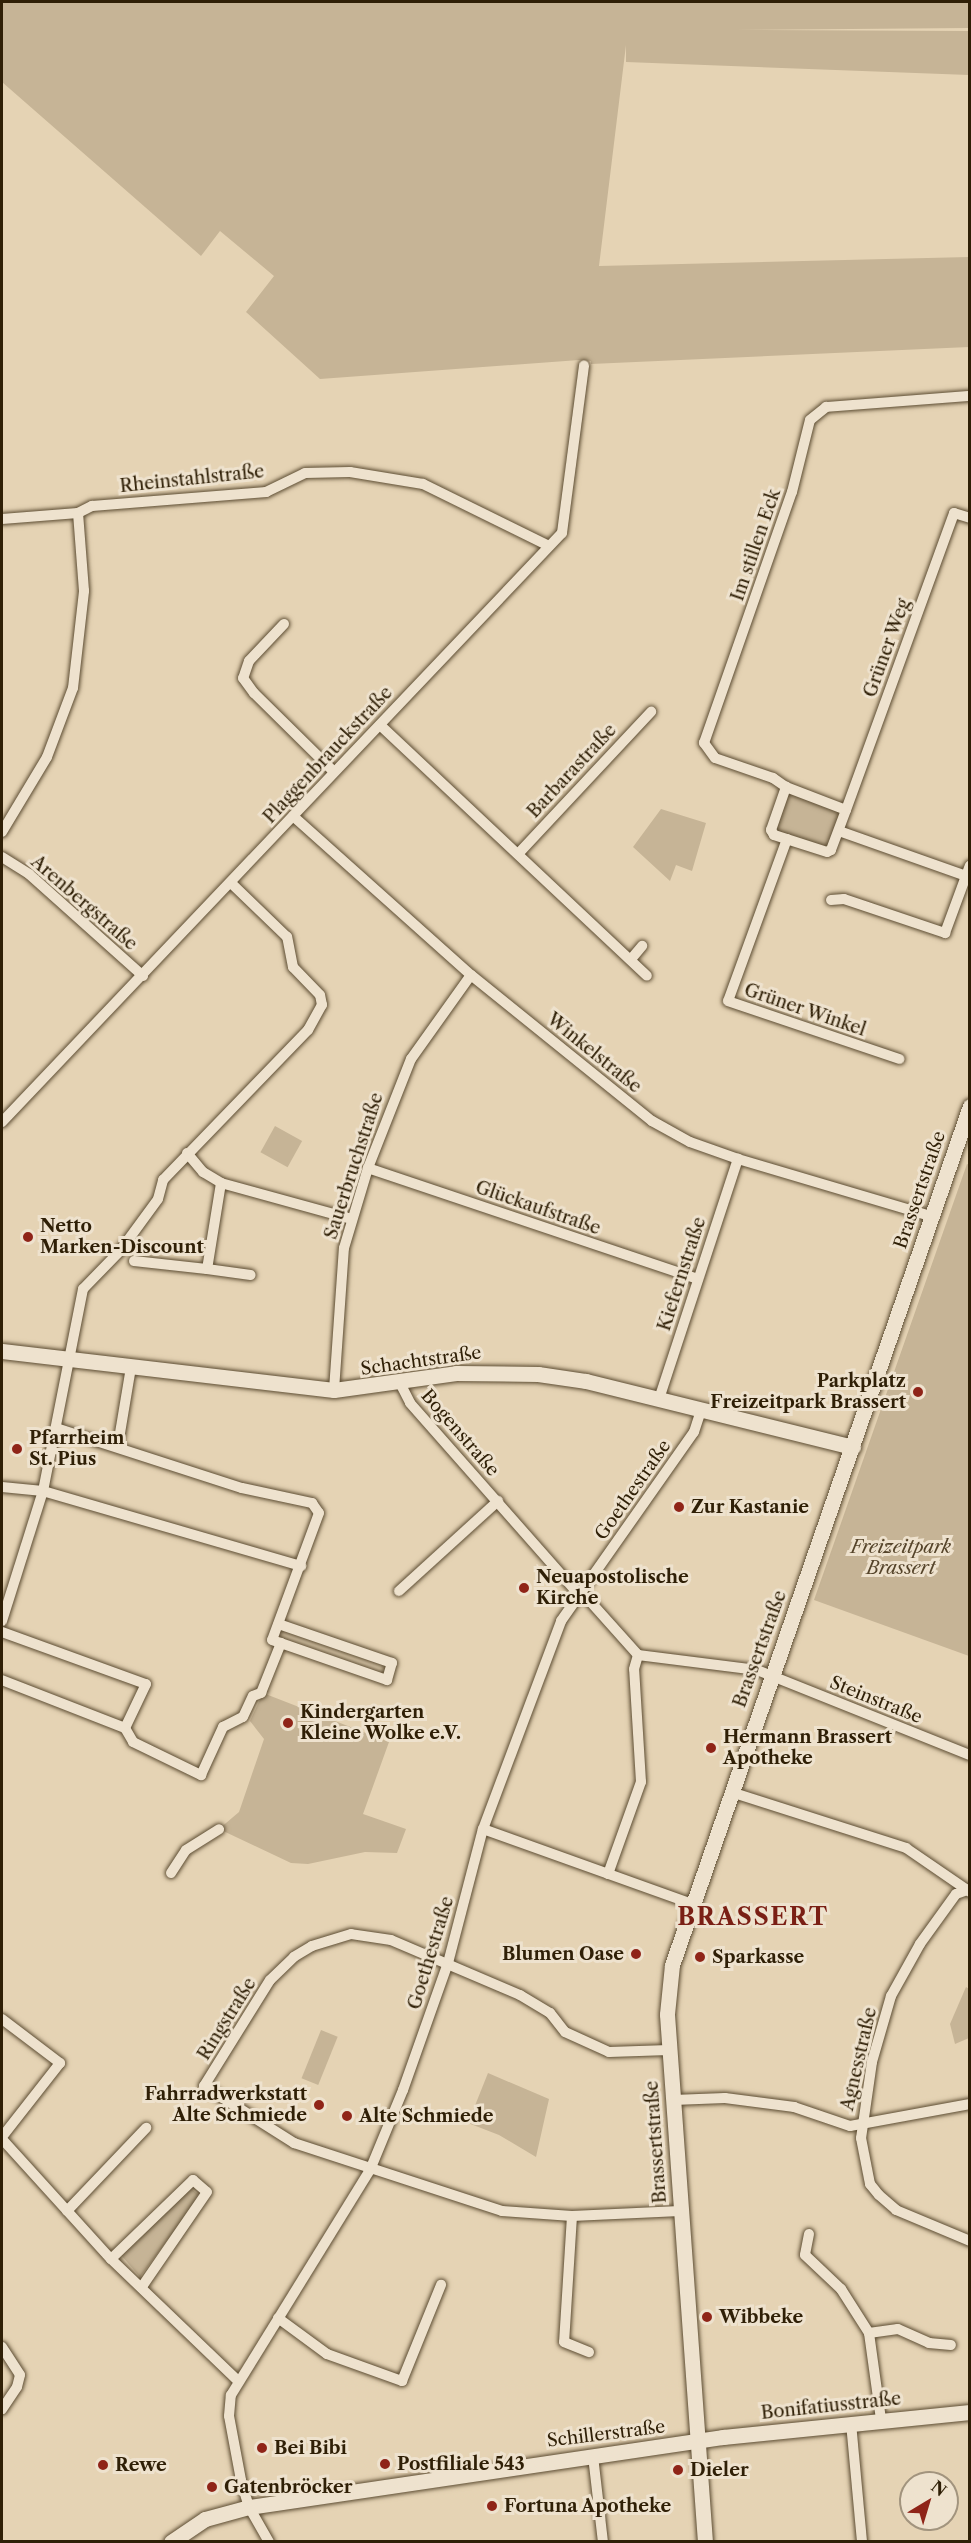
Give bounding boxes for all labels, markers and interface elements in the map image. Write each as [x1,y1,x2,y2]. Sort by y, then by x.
street label: Rheinstahlstraße [119,461,265,497]
street label: Im stillen Eck [727,486,785,604]
street label: Grüner Weg [859,595,915,701]
street label: Plaggenbrauckstraße [259,682,397,828]
street label: Barbarastraße [523,720,621,822]
street label: Arenbergstraße [26,851,142,955]
street label: Grüner Winkel [741,979,869,1041]
street label: Winkelstraße [542,1008,646,1098]
street label: Sauerbruchstraße [320,1090,388,1242]
street label: Brassertstraße [890,1128,950,1252]
street label: Glückaufstraße [473,1176,603,1240]
street label: Kiefernstraße [653,1214,711,1334]
place label: Netto Marken-Discount [40,1216,204,1258]
marker: Netto Marken-Discount [21,1230,35,1244]
street label: Schachtstraße [359,1342,483,1380]
place label: Parkplatz Freizeitpark Brassert [710,1371,906,1414]
street label: Bogenstraße [416,1385,504,1481]
marker: Parkplatz Freizeitpark Brassert [911,1385,925,1399]
place label: Pfarrheim St. Pius [29,1428,124,1470]
street label: Goethestraße [591,1436,675,1544]
marker: Pfarrheim St. Pius [10,1442,24,1456]
place label: Zur Kastanie [691,1496,809,1518]
marker: Zur Kastanie [672,1500,686,1514]
park label: Freizeitpark Brassert [851,1537,951,1580]
place label: Neuapostolische Kirche [536,1567,689,1610]
marker: Neuapostolische Kirche [517,1581,531,1595]
street label: Brassertstraße [729,1588,791,1710]
street label: Steinstraße [827,1672,925,1728]
place label: Kindergarten Kleine Wolke e.V. [300,1702,462,1744]
marker: Kindergarten Kleine Wolke e.V. [281,1716,295,1730]
place label: Hermann Brassert Apotheke [723,1727,892,1770]
marker: Hermann Brassert Apotheke [704,1741,718,1755]
street label: Goethestraße [404,1894,458,2012]
district label: BRASSERT [677,1903,829,1931]
place label: Blumen Oase [502,1943,624,1965]
place label: Sparkasse [712,1946,804,1968]
marker: Blumen Oase [629,1947,643,1961]
marker: Sparkasse [693,1950,707,1964]
street label: Ringstraße [193,1974,261,2064]
street label: Agnesstraße [837,2005,881,2113]
street label: Brassertstraße [641,2080,671,2204]
place label: Fahrradwerkstatt Alte Schmiede [145,2084,307,2126]
marker: Fahrradwerkstatt Alte Schmiede [312,2098,326,2112]
place label: Alte Schmiede [359,2105,493,2127]
marker: Alte Schmiede [340,2109,354,2123]
place label: Wibbeke [719,2306,803,2328]
marker: Wibbeke [700,2310,714,2324]
street label: Bonifatiusstraße [760,2388,902,2424]
street label: Schillerstraße [546,2416,666,2452]
place label: Bei Bibi [274,2437,347,2459]
marker: Bei Bibi [255,2441,269,2455]
place label: Postfiliale 543 [397,2453,525,2475]
place label: Rewe [115,2454,167,2476]
marker: Postfiliale 543 [378,2457,392,2471]
marker: Rewe [96,2458,110,2472]
place label: Dieler [690,2459,749,2481]
marker: Dieler [671,2463,685,2477]
north arrow [899,2471,959,2531]
place label: Gatenbröcker [224,2476,353,2498]
text: N [927,2476,950,2501]
marker: Gatenbröcker [205,2480,219,2494]
place label: Fortuna Apotheke [504,2495,672,2517]
marker: Fortuna Apotheke [485,2499,499,2513]

